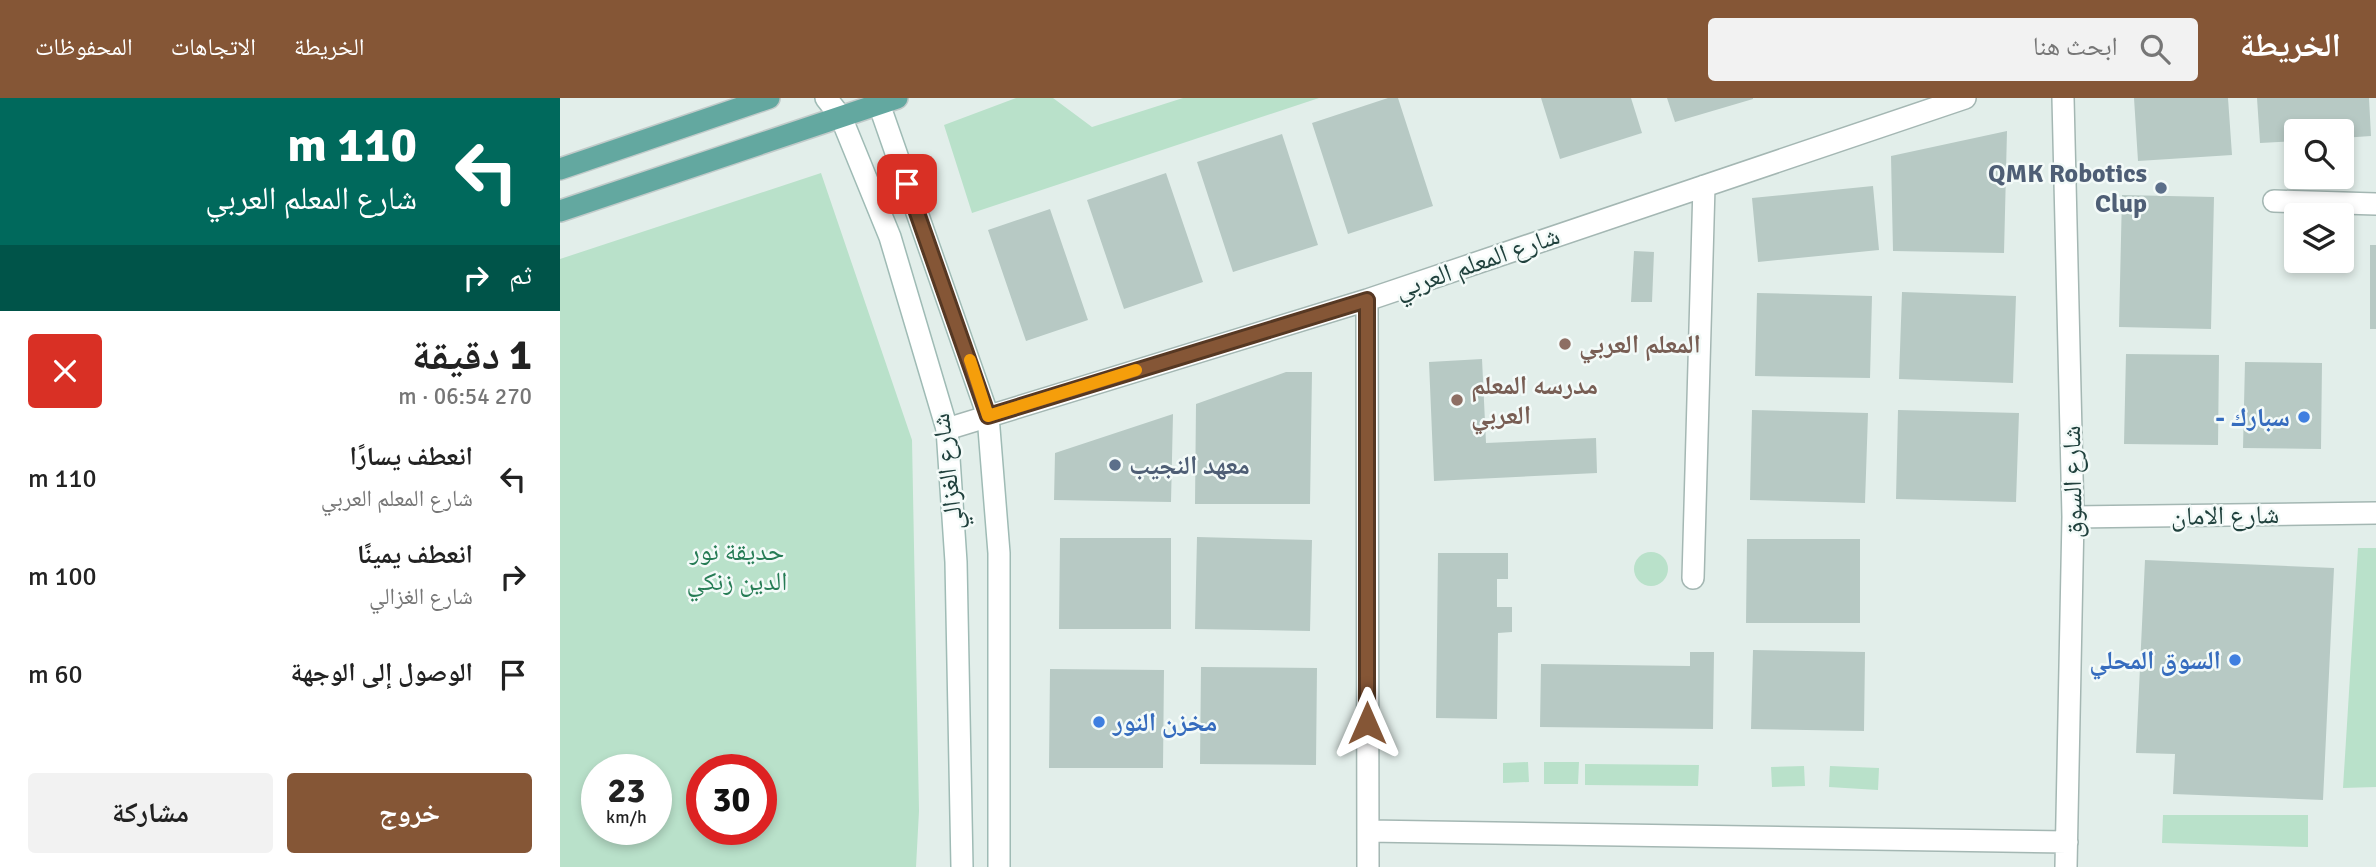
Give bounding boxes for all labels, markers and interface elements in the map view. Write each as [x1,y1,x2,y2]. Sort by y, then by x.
search box [1708,18,2198,81]
text: الخريطة [2240,25,2341,66]
icon: search [2136,30,2174,68]
text: ابحث هنا [2033,31,2118,63]
text: المحفوظات [35,32,133,62]
text: الاتجاهات [171,32,256,62]
text: الخريطة [294,32,365,62]
text: 110 m [287,115,417,175]
map controls [2284,119,2354,273]
button: search [2284,119,2354,189]
icon: left [441,126,532,217]
pin [877,154,937,214]
place label: QMK Robotics Clup [1988,158,2147,220]
icon: arrive [888,165,926,203]
text: شارع المعلم العربي [205,179,417,218]
marker: QMK Robotics Clup [2153,180,2169,196]
button: layers [2284,203,2354,273]
street label: شارع المعلم العربي [1391,220,1565,310]
icon: right [457,259,495,297]
text: ثم [509,260,532,292]
place label: المعلم العربي [1579,329,1701,364]
text: 1 دقيقة [412,330,532,381]
button: close [28,334,102,408]
marker: المعلم العربي [1557,336,1573,352]
place label: مدرسه المعلم العربي [1471,370,1598,435]
text: 270 m · 06:54 [398,382,532,411]
marker: مدرسه المعلم العربي [1449,392,1465,408]
place label: - سبارك [2215,402,2290,434]
marker: - سبارك [2296,409,2312,425]
street label: شارع الغزالي [925,411,975,532]
street label: شارع السوق [2056,425,2090,539]
text: انعطف يسارًا [349,441,473,473]
place label: معهد النجيب [1129,450,1250,482]
marker: معهد النجيب [1107,457,1123,473]
icon: left [494,460,532,498]
text: 110 m [28,463,97,495]
text: شارع المعلم العربي [321,484,473,513]
street label: شارع الامان [2171,499,2280,533]
park label: حديقة نور الدين زنكي [687,536,787,602]
text: انعطف يمينًا [357,539,473,571]
icon: right [494,558,532,596]
text: 100 m [28,561,97,593]
text: شارع الغزالي [369,582,473,611]
place label: السوق المحلي [2089,645,2221,680]
marker: السوق المحلي [2227,652,2243,668]
icon: arrive [494,656,532,694]
text: الوصول إلى الوجهة [291,657,473,689]
text: 60 m [28,659,83,691]
position arrow [1330,686,1404,760]
place label: مخزن النور [1112,707,1217,739]
marker: مخزن النور [1091,714,1107,730]
speed limit sign: 30 [686,754,777,845]
text: 23 [608,769,645,812]
button: مشاركة [28,773,273,853]
button: خروج [287,773,532,853]
text: km/h [606,806,647,828]

